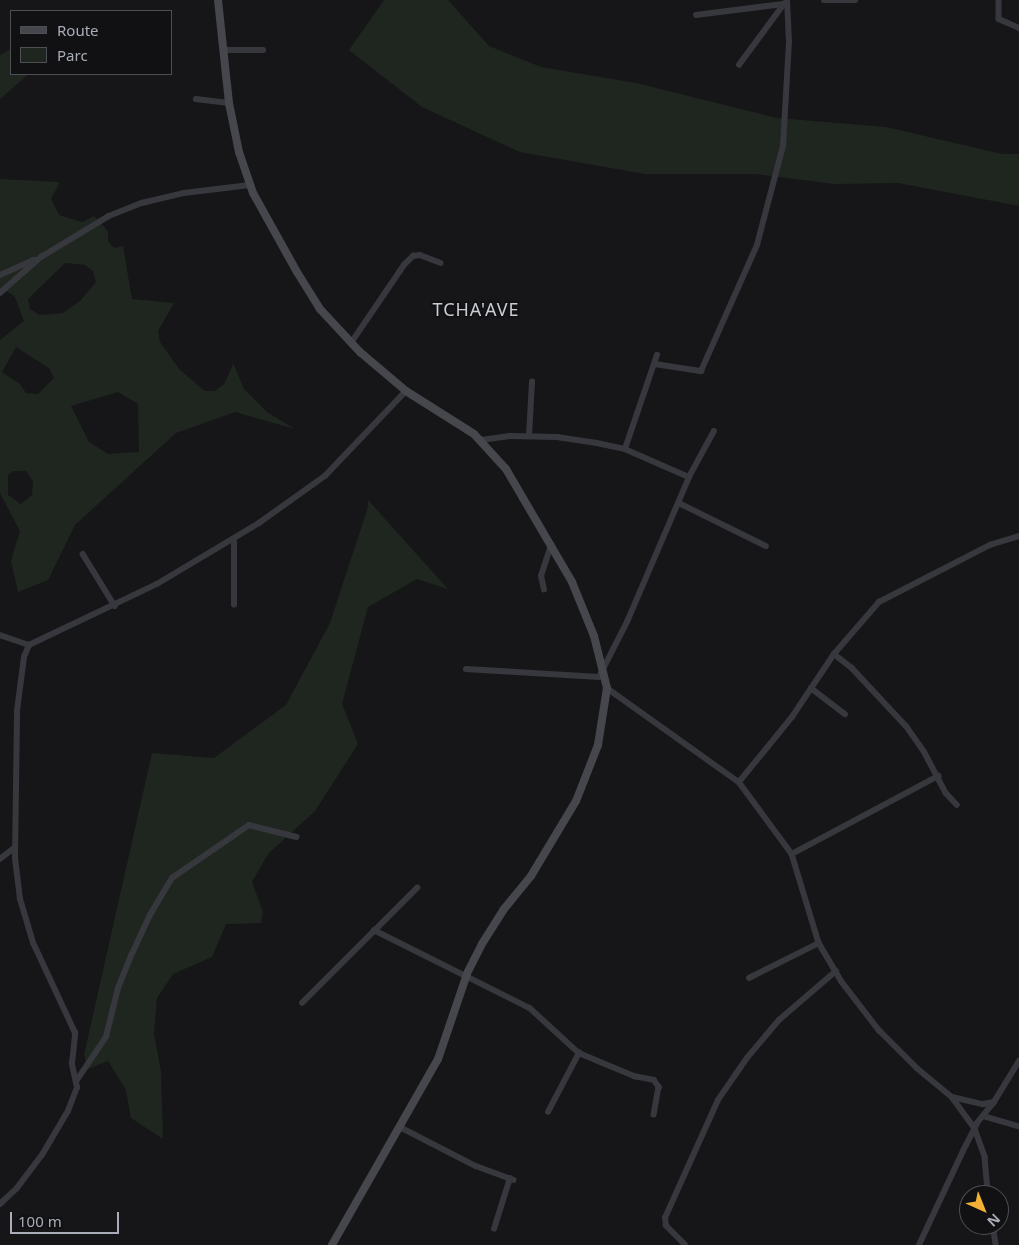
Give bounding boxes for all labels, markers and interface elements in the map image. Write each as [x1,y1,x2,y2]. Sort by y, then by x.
legend [10,10,172,75]
text: Route [57,20,99,40]
text: Parc [57,45,88,65]
district label: TCHA'AVE [432,298,520,320]
north arrow [959,1185,1009,1235]
scale bar [12,1202,121,1234]
text: N [983,1210,1005,1231]
text: 100 m [18,1211,62,1231]

